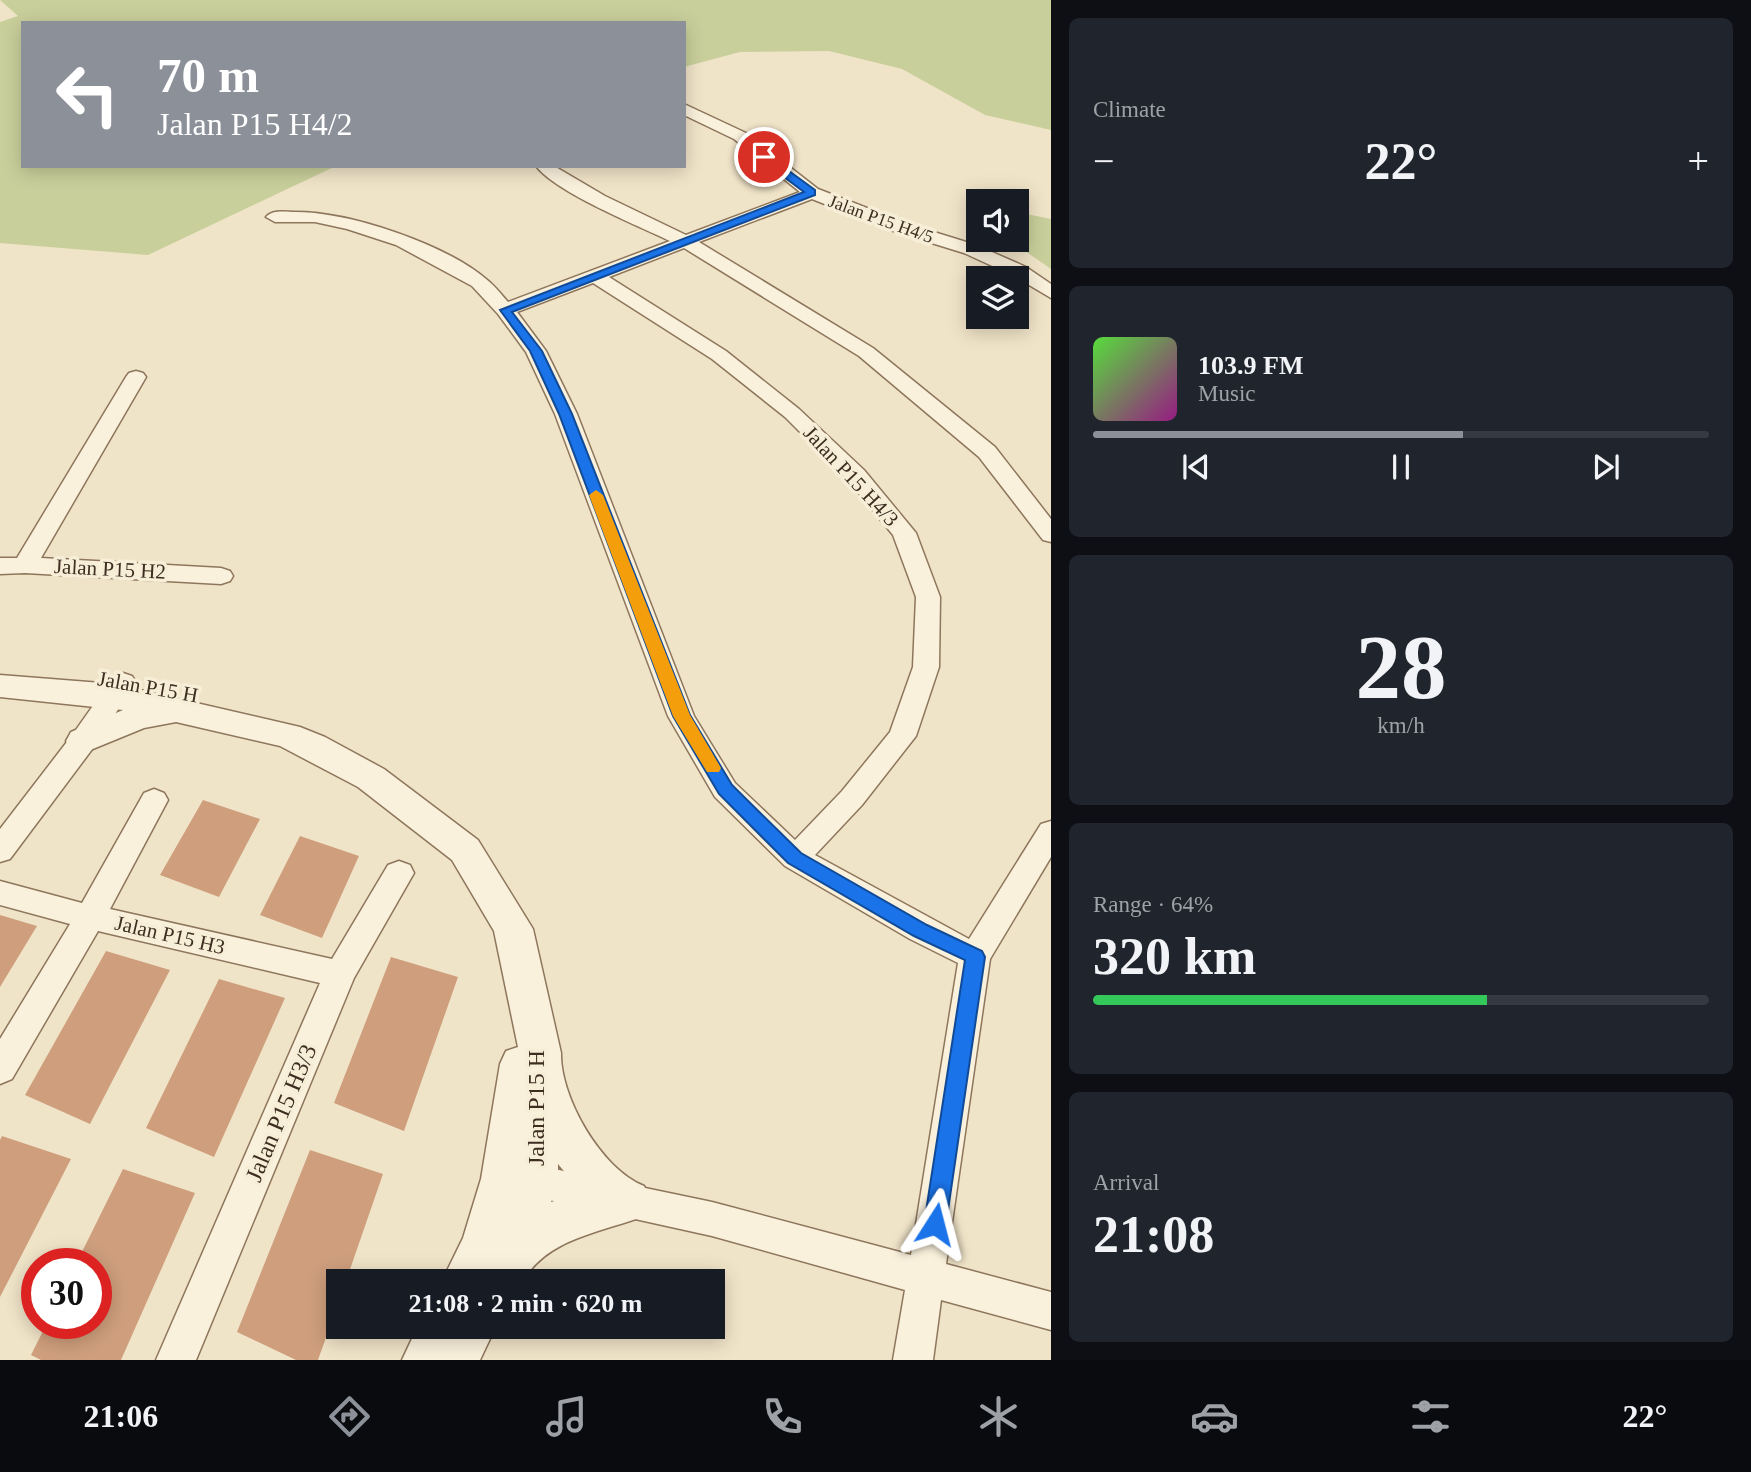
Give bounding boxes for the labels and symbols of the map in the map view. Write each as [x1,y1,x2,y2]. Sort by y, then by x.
pin [734,127,794,187]
street label: Jalan P15 H4/5 [826,191,936,247]
street label: Jalan P15 H4/3 [798,421,904,531]
street label: Jalan P15 H2 [53,554,167,584]
street label: Jalan P15 H [96,666,200,708]
street label: Jalan P15 H3 [113,911,227,959]
street label: Jalan P15 H3/3 [240,1040,322,1186]
street label: Jalan P15 H [523,1050,549,1166]
position arrow [898,1187,972,1261]
speed limit sign: 30 [21,1248,112,1339]

